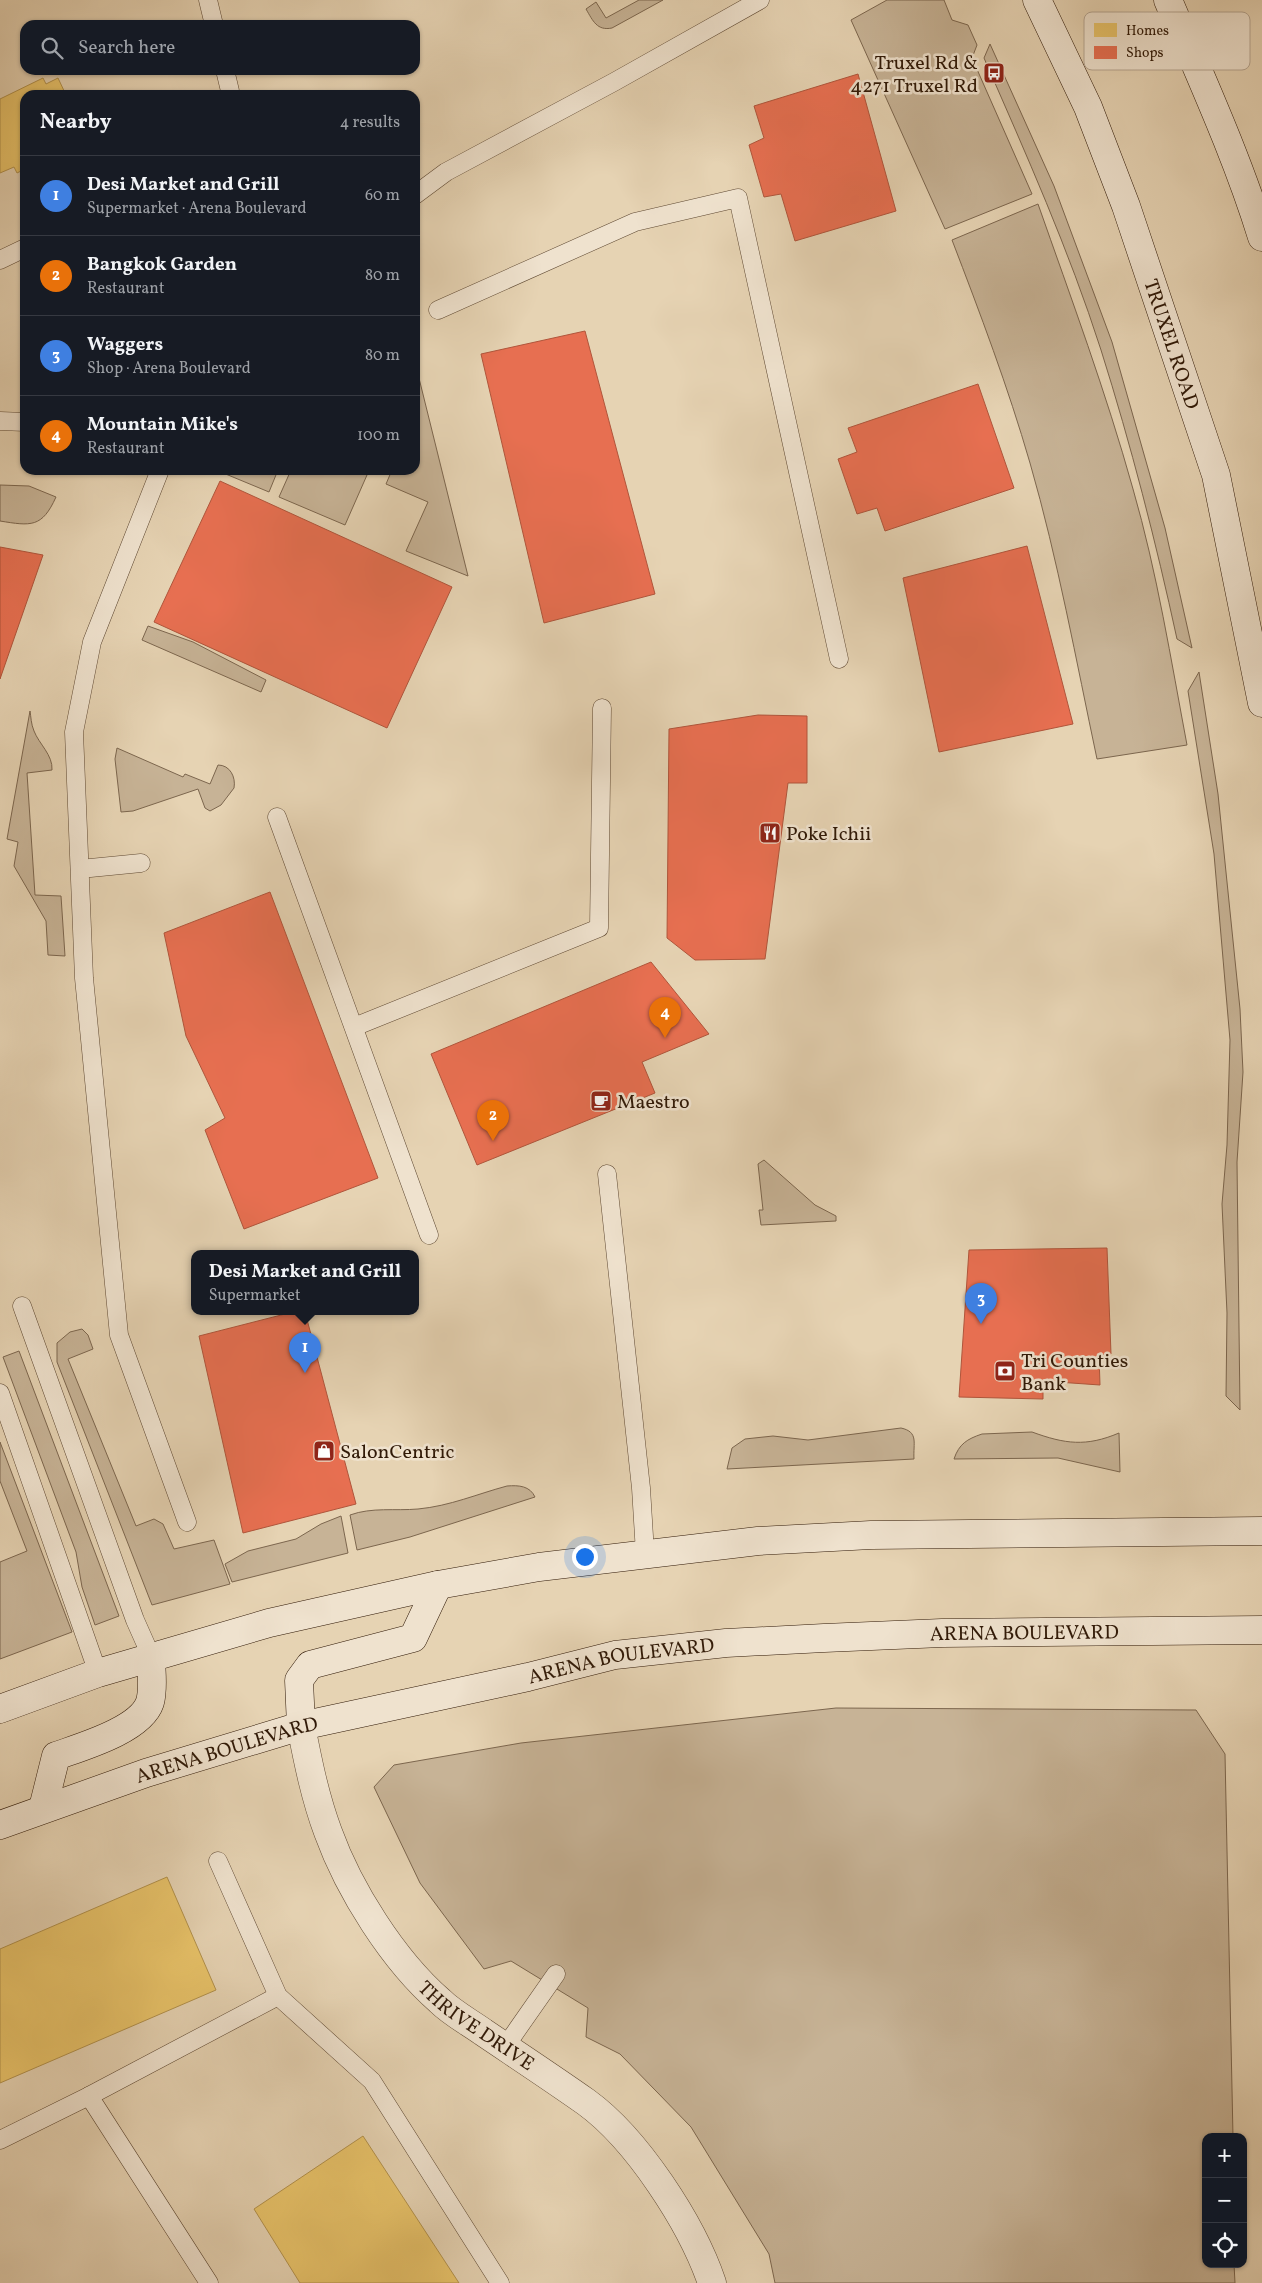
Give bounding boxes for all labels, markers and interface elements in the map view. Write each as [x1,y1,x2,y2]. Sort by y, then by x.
legend [1084,12,1250,70]
search box [20,20,420,75]
text: Homes [1126,22,1169,41]
icon: search [38,34,66,62]
text: Search here [78,35,175,61]
text: Shops [1126,44,1164,63]
place label: Truxel Rd & 4271 Truxel Rd [850,50,978,101]
bus stop icon: Truxel Rd & 4271 Truxel Rd [982,61,1006,85]
text: Nearby [40,108,111,137]
text: 4 results [340,112,400,134]
text: Desi Market and Grill [87,172,280,198]
text: 1 [53,185,59,207]
text: 60 m [365,185,400,207]
text: Supermarket · Arena Boulevard [87,198,307,220]
text: Bangkok Garden [87,252,237,278]
text: 2 [52,265,60,287]
text: 80 m [365,265,400,287]
street label: TRUXEL ROAD [1135,276,1205,413]
text: Restaurant [87,278,165,300]
text: Waggers [87,332,163,358]
text: 3 [52,345,60,367]
text: 80 m [365,345,400,367]
text: Shop · Arena Boulevard [87,358,251,380]
text: Mountain Mike's [87,412,238,438]
text: 4 [51,425,61,447]
text: 100 m [357,425,400,447]
text: Restaurant [87,438,165,460]
restaurant icon: Poke Ichii [758,821,782,845]
place label: Poke Ichii [786,821,871,849]
pin: 4 [649,997,681,1038]
cafe icon: Maestro [589,1089,613,1113]
place label: Maestro [617,1089,690,1117]
pin: 2 [477,1100,509,1141]
popup [191,1250,419,1315]
text: Desi Market and Grill [209,1259,401,1285]
pin: 3 [965,1283,997,1324]
text: Supermarket [209,1285,301,1307]
pin: 1 [289,1332,321,1373]
place label: Tri Counties Bank [1021,1348,1128,1399]
bank icon: Tri Counties Bank [993,1359,1017,1383]
shop icon: SalonCentric [312,1439,336,1463]
place label: SalonCentric [340,1439,454,1467]
your location [572,1544,598,1570]
street label: ARENA BOULEVARD [929,1619,1119,1650]
street label: ARENA BOULEVARD [525,1632,716,1692]
street label: ARENA BOULEVARD [132,1711,321,1792]
street label: THRIVE DRIVE [411,1975,539,2079]
map controls [1202,2133,1247,2268]
button: + [1202,2133,1247,2178]
button: − [1202,2178,1247,2223]
button: locate [1202,2223,1247,2268]

